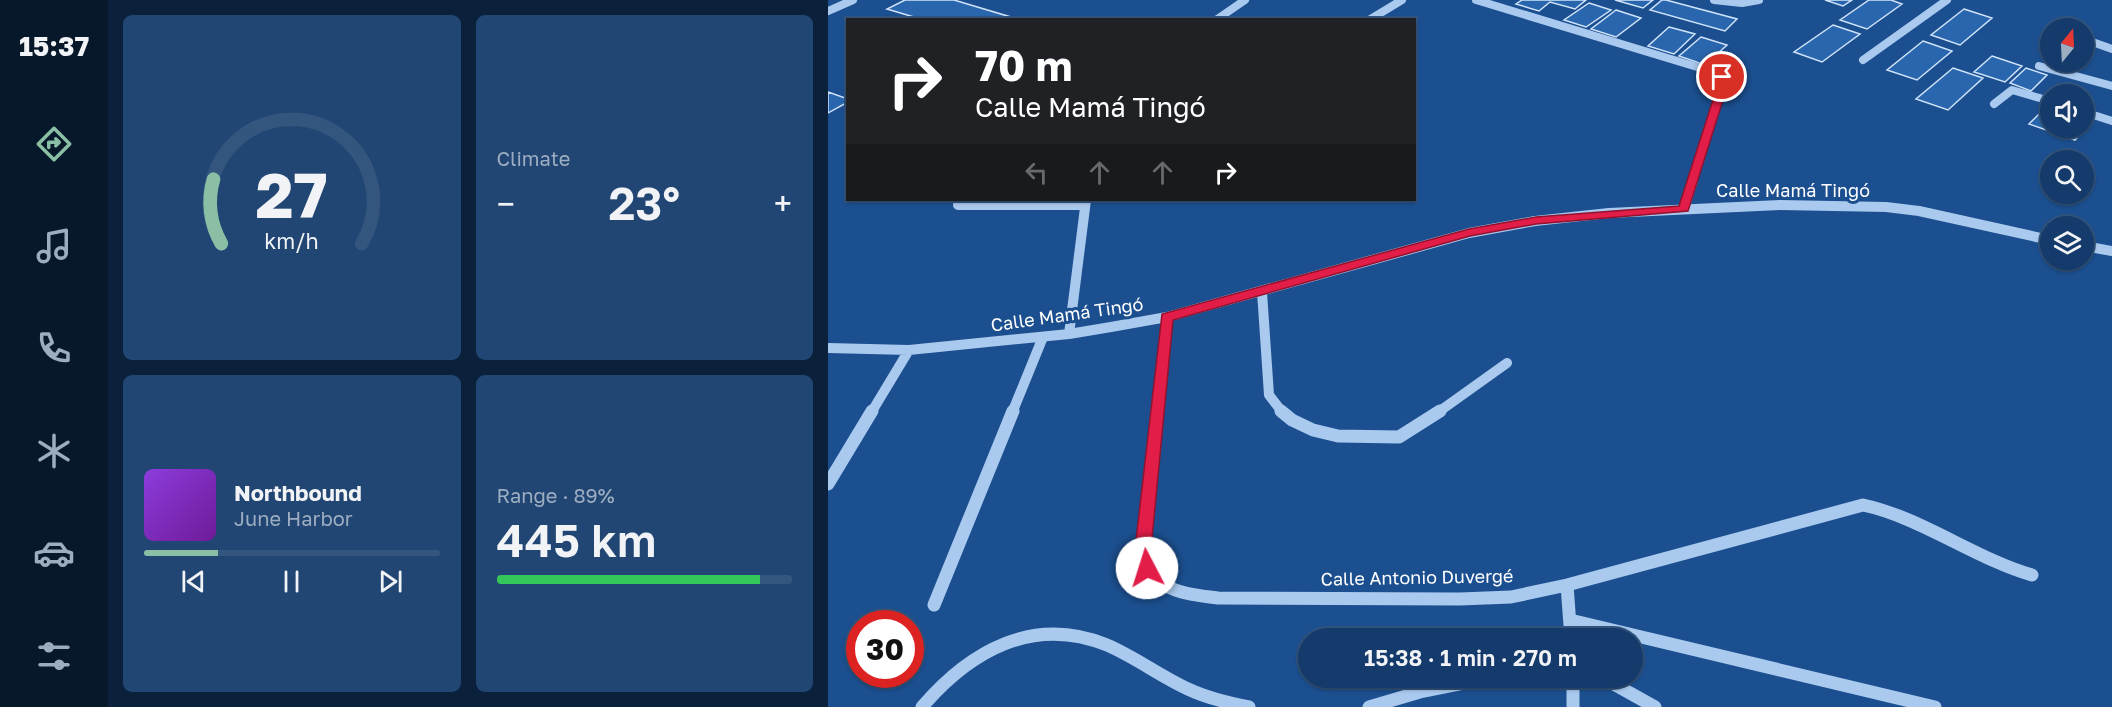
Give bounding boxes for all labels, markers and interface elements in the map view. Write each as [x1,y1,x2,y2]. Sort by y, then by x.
north arrow [2040,18,2094,72]
map controls [2040,18,2094,270]
text: 15:37 [19,30,89,62]
text: 70 m [975,40,1072,90]
icon: right [876,42,954,120]
pin [1696,51,1747,102]
icon: arrive [1705,60,1738,93]
button: sound [2040,84,2094,138]
text: Calle Mamá Tingó [975,91,1206,123]
icon: directions [33,123,75,165]
text: Climate [497,146,570,170]
button: search [2040,150,2094,204]
icon: left [1020,156,1053,189]
icon: ahead [1083,156,1116,189]
icon: ahead [1146,156,1179,189]
icon: right [1209,156,1242,189]
text: 27 [256,157,328,232]
text: 23° [608,176,680,230]
street label: Calle Mamá Tingó [1716,179,1870,201]
text: − [497,184,515,223]
text: + [774,184,792,223]
button: layers [2040,216,2094,270]
icon: music [33,225,75,267]
text: km/h [264,229,319,255]
street label: Calle Mamá Tingó [989,292,1145,336]
icon: phone [33,327,75,369]
icon: climate [33,430,75,472]
text: Northbound [234,479,362,506]
text: Range · 89% [497,483,615,507]
text: June Harbor [234,506,353,530]
text: 445 km [497,513,656,567]
icon: car [33,532,75,574]
position arrow [1115,536,1179,600]
street label: Calle Antonio Duvergé [1320,564,1514,590]
icon: previous [177,565,210,598]
icon: pause [275,565,308,598]
icon: next [374,565,407,598]
speed limit sign: 30 [846,610,924,688]
icon: filters [33,635,75,677]
text: 15:38 · 1 min · 270 m [1364,644,1577,671]

